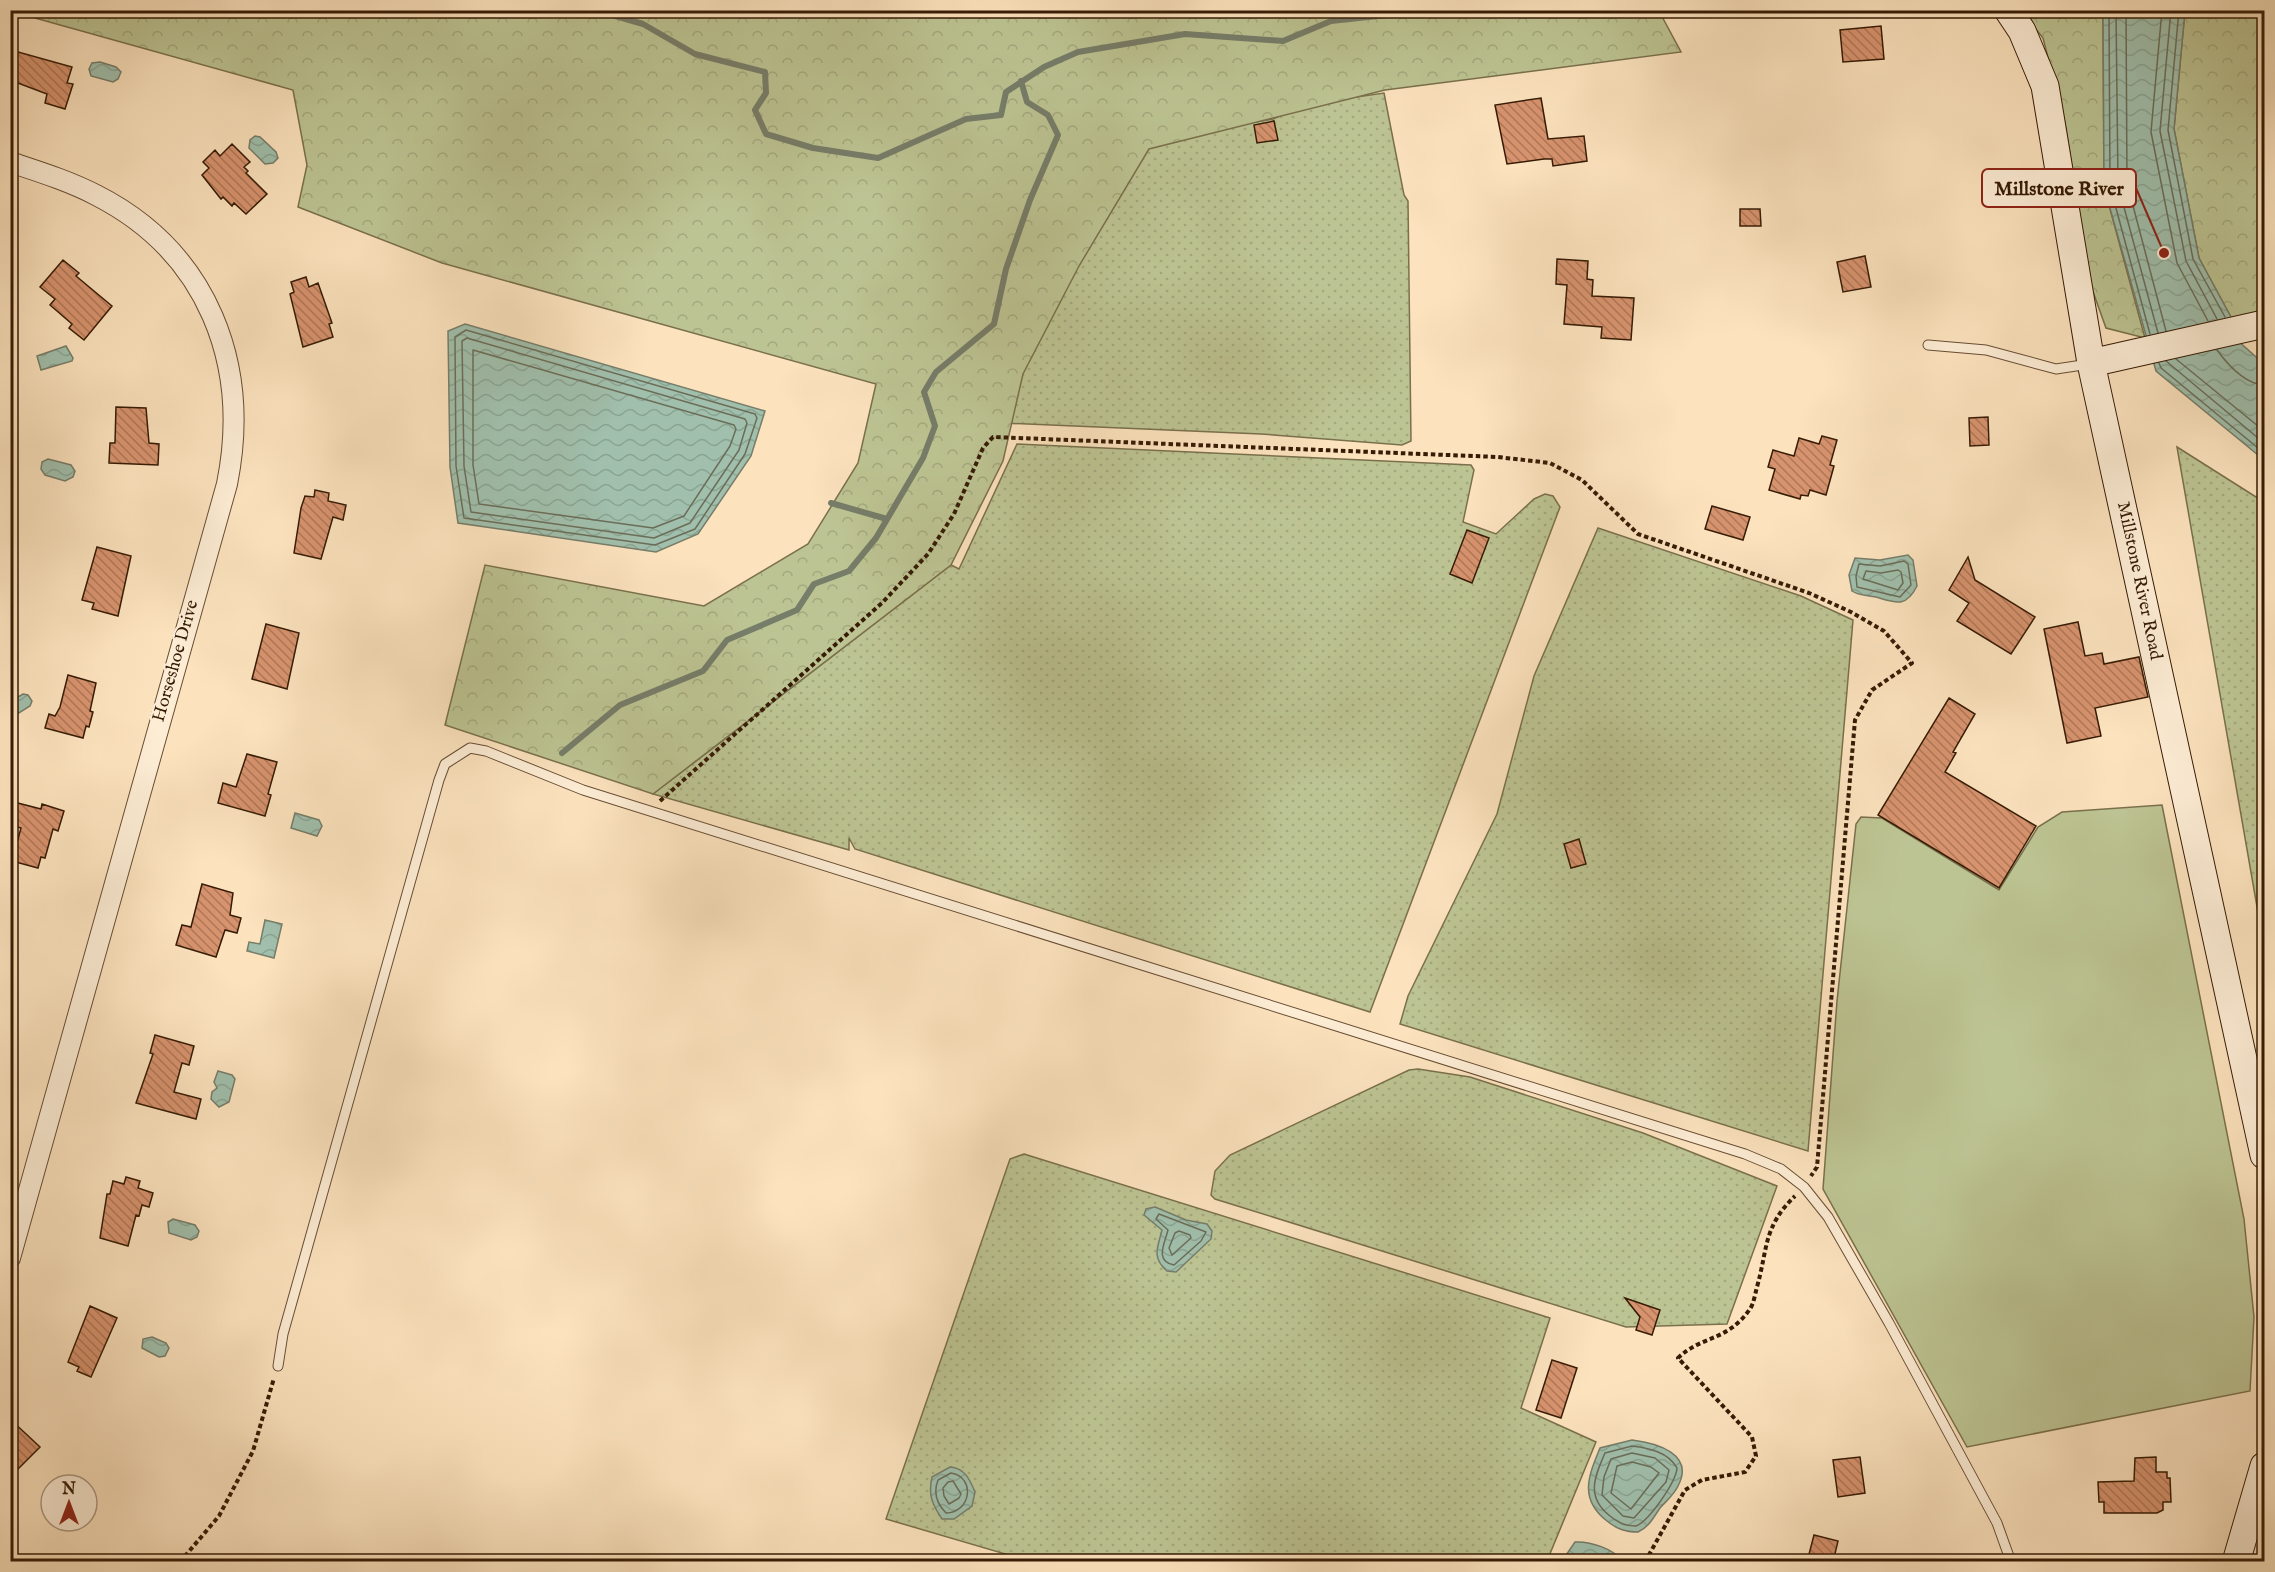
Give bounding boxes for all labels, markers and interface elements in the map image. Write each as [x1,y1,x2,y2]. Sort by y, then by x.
callout: Millstone River [1982,169,2136,207]
text: Millstone River [1994,177,2124,202]
street label: Millstone River Road [2111,500,2167,663]
street label: Horseshoe Drive [148,597,204,725]
north arrow [39,1473,99,1533]
text: N [61,1480,76,1500]

